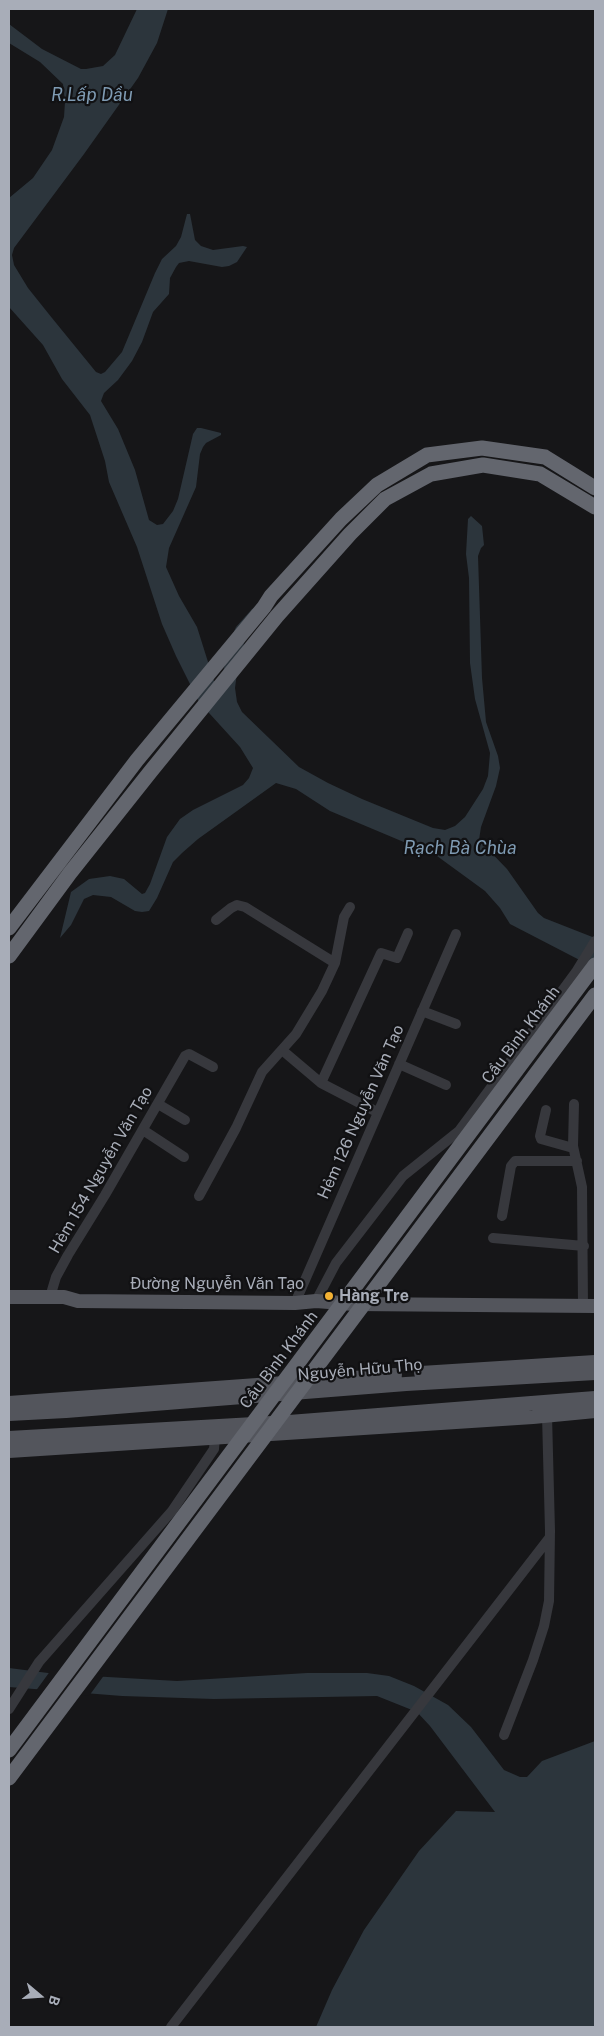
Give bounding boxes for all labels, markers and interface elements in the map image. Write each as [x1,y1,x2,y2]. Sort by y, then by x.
water label: R.Lấp Dầu [51,84,133,106]
water label: Rạch Bà Chùa [404,837,516,859]
street label: Cầu Bình Khánh [478,982,564,1088]
street label: Hẻm 126 Nguyễn Văn Tạo [314,1022,408,1202]
street label: Hẻm 154 Nguyễn Văn Tạo [45,1083,157,1257]
street label: Đường Nguyễn Văn Tạo [130,1274,304,1294]
place label: Hàng Tre [339,1286,409,1306]
marker: Hàng Tre [323,1290,335,1302]
street label: Cầu Bình Khánh [236,1307,322,1413]
street label: Nguyễn Hữu Thọ [297,1355,423,1385]
north arrow [15,1971,65,2021]
text: B [45,1994,63,2008]

